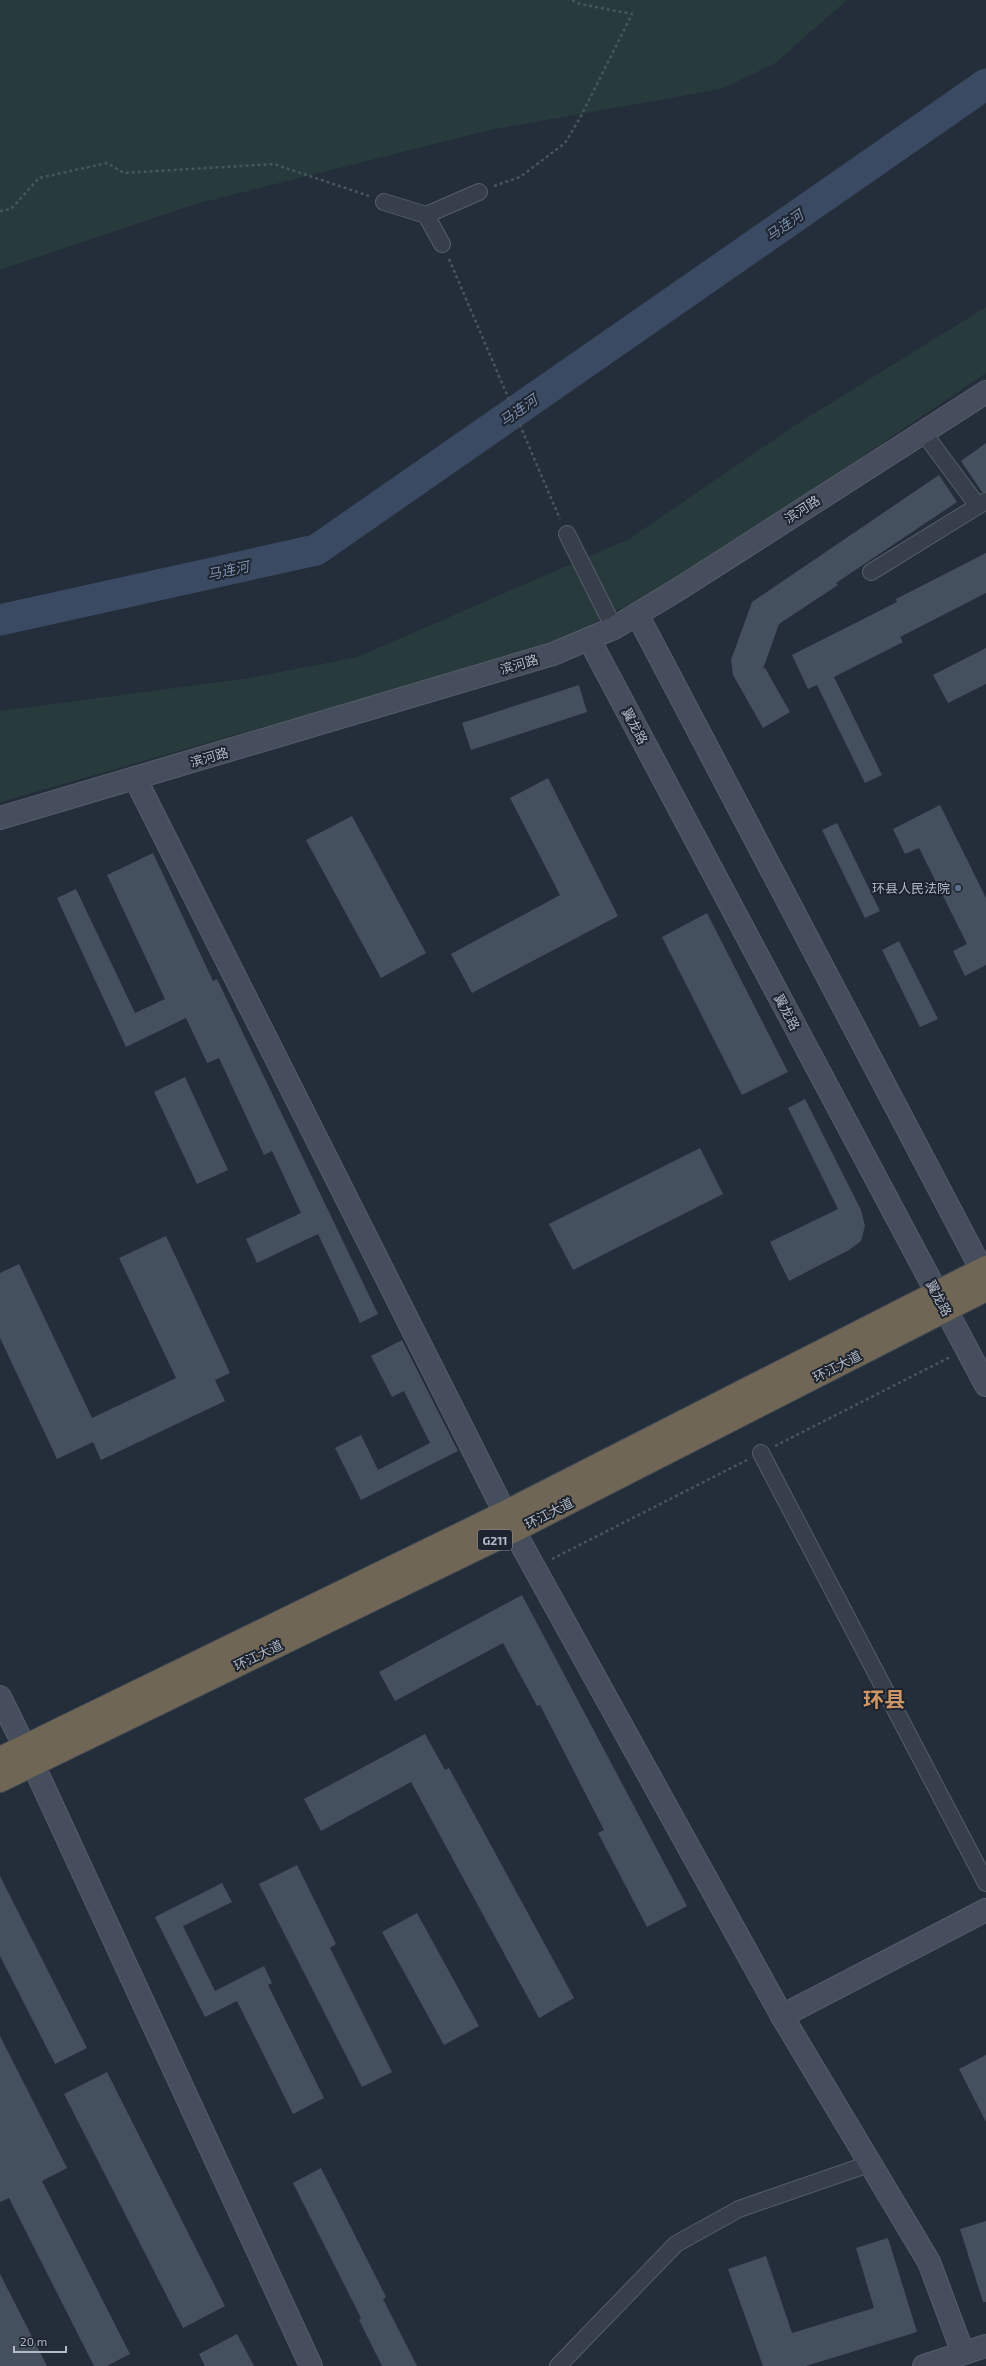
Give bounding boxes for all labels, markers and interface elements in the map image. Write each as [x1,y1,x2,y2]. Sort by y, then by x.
water label: 马连河 [762,204,809,244]
water label: 马连河 [496,389,543,429]
street label: 滨河路 [781,492,823,526]
water label: 马连河 [206,557,253,583]
street label: 滨河路 [498,651,540,677]
street label: 翼龙路 [619,705,651,747]
street label: 滨河路 [188,744,230,770]
place label: 环县人民法院 [872,880,950,896]
marker: 环县人民法院 [953,883,963,893]
street label: 翼龙路 [771,991,803,1033]
street label: 翼龙路 [923,1277,955,1319]
street label: 环江大道 [810,1347,864,1385]
street label: 环江大道 [522,1494,576,1532]
road number: G211 [478,1530,512,1550]
street label: 环江大道 [231,1636,285,1674]
district label: 环县 [863,1686,905,1711]
scale bar [14,2328,66,2354]
text: 20 m [20,2334,47,2348]

